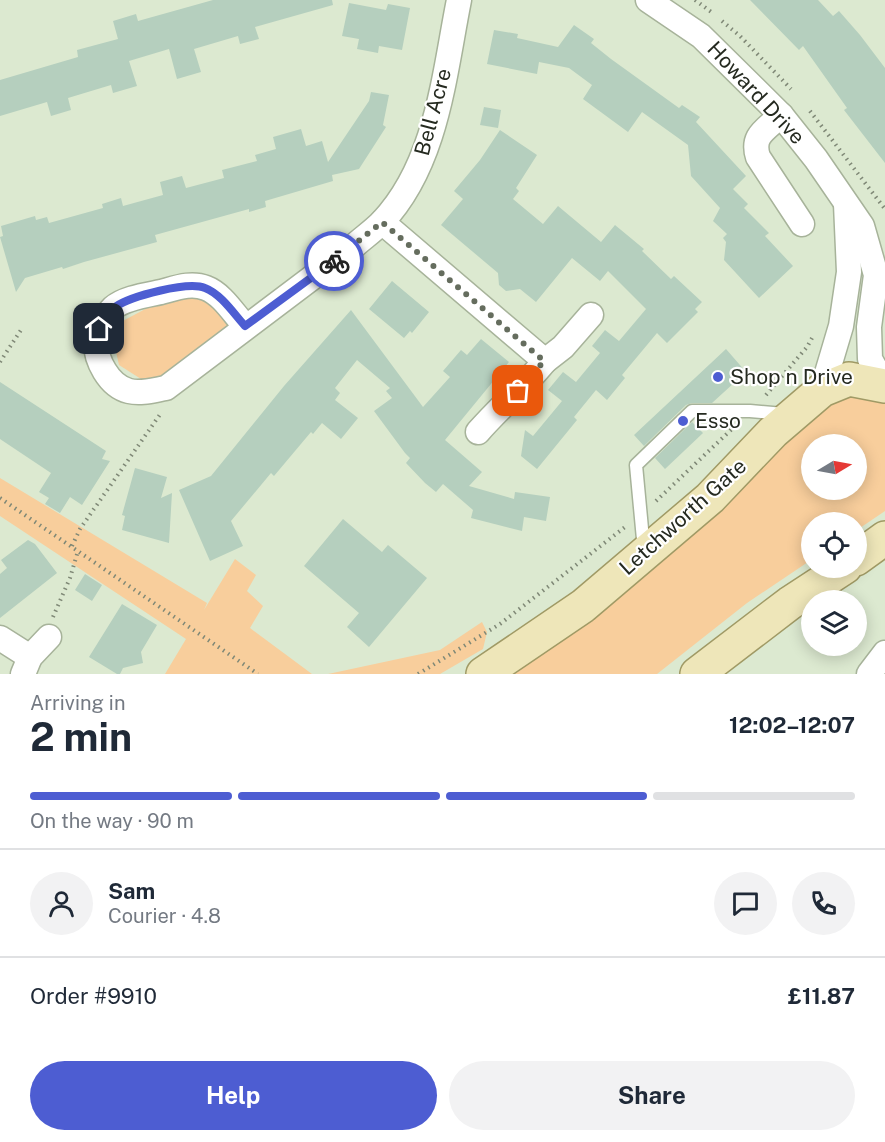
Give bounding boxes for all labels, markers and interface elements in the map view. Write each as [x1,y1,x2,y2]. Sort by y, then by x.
street label: Howard Drive [702,36,810,149]
street label: Bell Acre [409,65,456,158]
courier [304,231,364,291]
icon: bike [318,245,351,278]
pin [73,303,124,354]
icon: home [82,312,115,345]
place label: Shop n Drive [730,364,853,389]
pin [492,365,543,416]
marker: Shop n Drive [711,370,725,384]
icon: bag [501,374,534,407]
place label: Esso [695,408,741,433]
marker: Esso [676,414,690,428]
north arrow [801,434,867,500]
map controls [801,434,867,656]
street label: Letchworth Gate [614,453,751,580]
button: locate [801,512,867,578]
button: layers [801,590,867,656]
text: Arriving in [30,691,125,715]
text: 12:02–12:07 [729,712,855,738]
text: 2 min [30,714,132,760]
text: On the way · 90 m [30,809,194,833]
button: person [30,872,93,935]
button: chat [714,872,777,935]
button: phone [792,872,855,935]
text: Sam [108,878,155,904]
text: Courier · 4.8 [108,904,221,928]
text: Order #9910 [30,983,157,1009]
text: £11.87 [788,983,855,1009]
button: Help [30,1061,437,1130]
button: Share [449,1061,855,1130]

